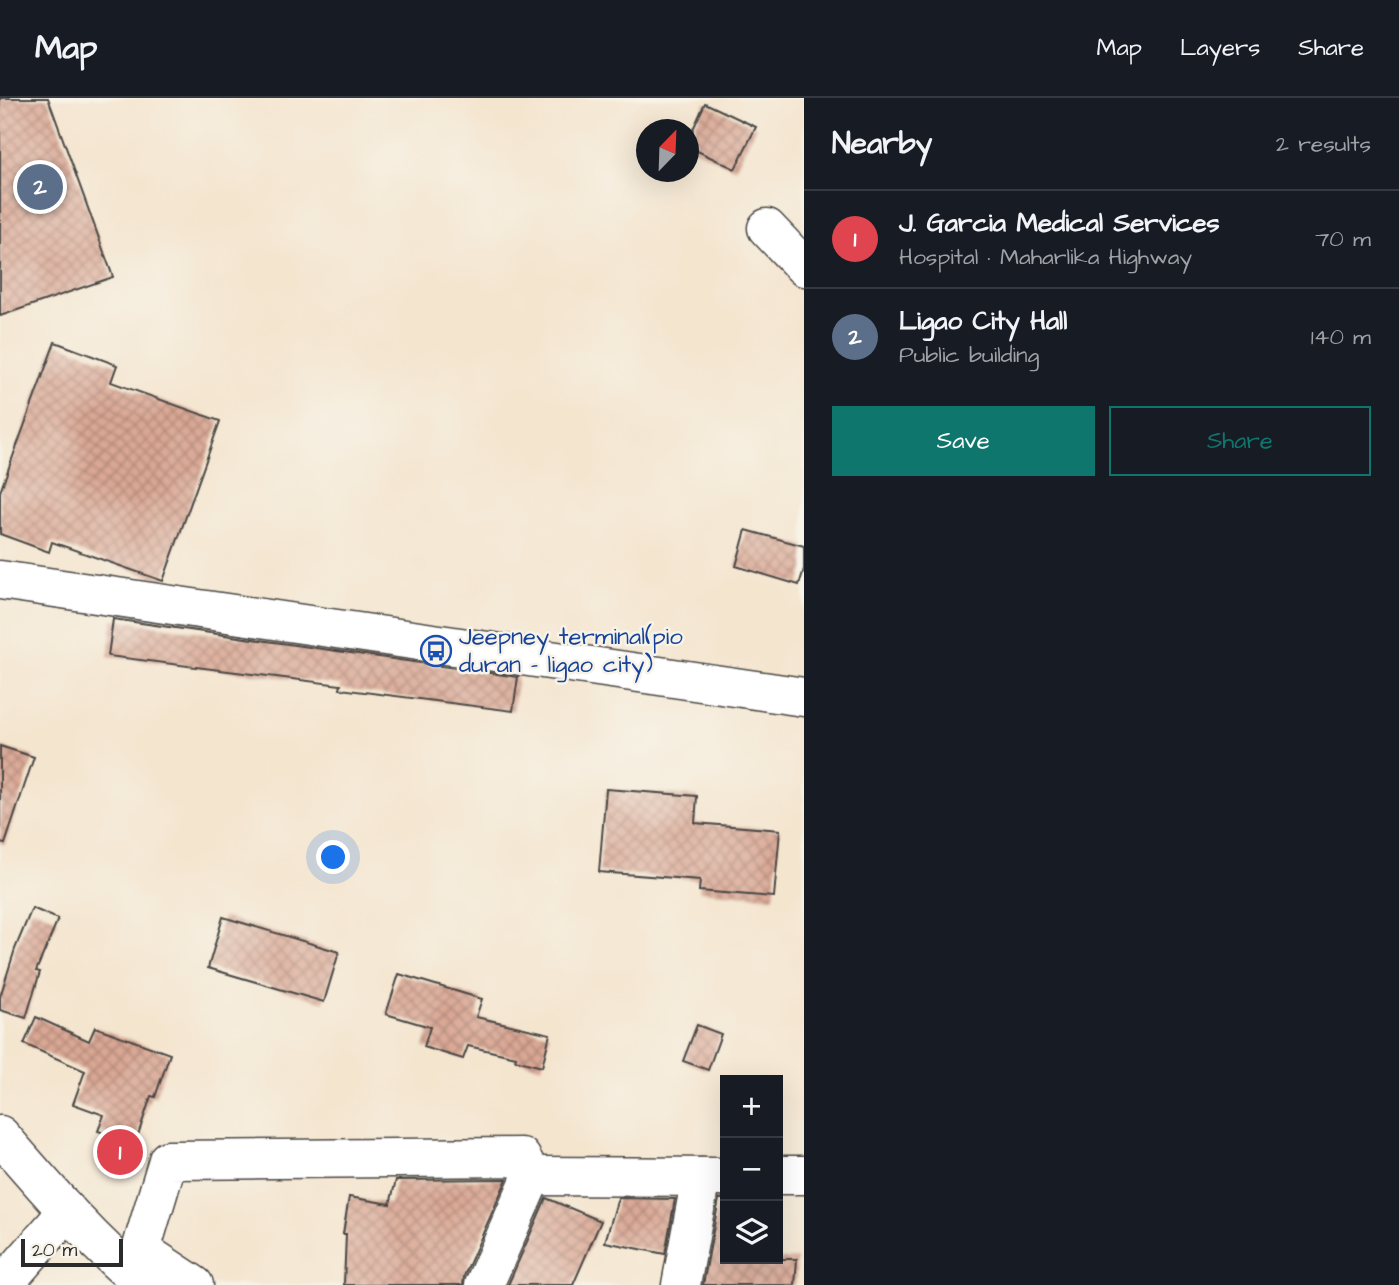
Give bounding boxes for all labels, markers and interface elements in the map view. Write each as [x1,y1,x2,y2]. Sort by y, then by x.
text: Map [35,25,97,71]
text: Map [1097,31,1142,65]
text: Layers [1180,31,1260,65]
text: Share [1298,31,1364,65]
north arrow [636,119,699,182]
text: Nearby [832,123,932,165]
text: 2 results [1276,128,1371,160]
pin: 2 [17,161,63,213]
text: J. Garcia Medical Services [899,205,1220,241]
text: 1 [854,223,856,255]
text: 70 m [1315,223,1371,255]
text: Hospital · Maharlika Highway [899,241,1192,273]
text: Ligao City Hall [899,303,1067,339]
text: 2 [848,321,862,353]
text: 140 m [1311,321,1371,353]
text: Public building [899,339,1039,371]
button: Save [832,406,1095,476]
button: Share [1109,406,1371,476]
place label: Jeepney terminal(pio duran - ligao city) [459,620,683,683]
bus stop icon: Jeepney terminal(pio duran - ligao city) [419,634,453,668]
your location [316,840,350,874]
map controls [720,1075,783,1264]
button: + [720,1075,783,1138]
pin: 1 [97,1126,143,1178]
button: − [720,1138,783,1201]
button: layers [720,1201,783,1264]
scale bar [21,1236,122,1268]
text: 20 m [32,1237,77,1264]

